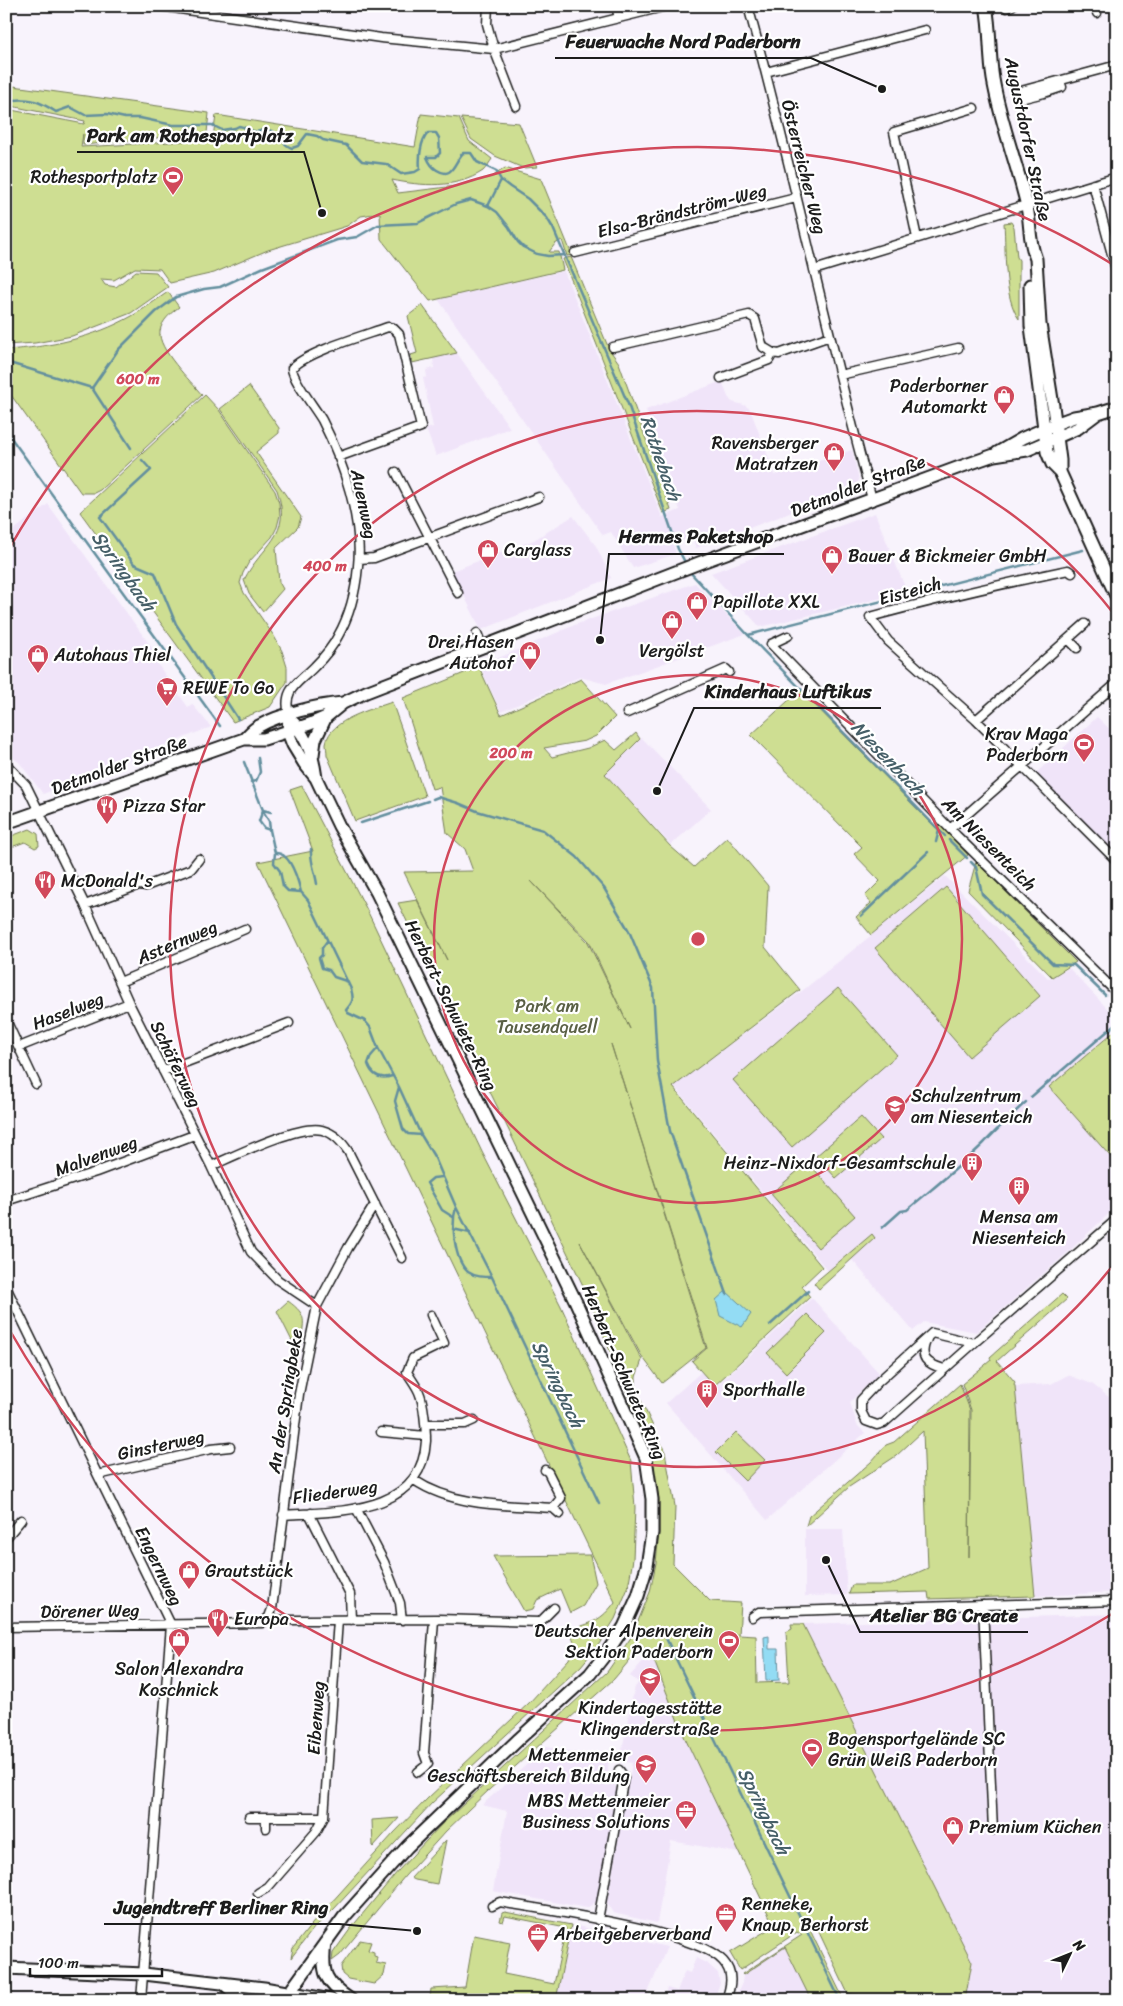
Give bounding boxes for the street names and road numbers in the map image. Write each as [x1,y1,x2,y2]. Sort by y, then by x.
street label: Augustdorfer Straße [995,53,1061,224]
street label: Österreicher Weg [772,96,836,238]
street label: Elsa-Brändström-Weg [594,174,770,248]
street label: Detmolder Straße [786,445,930,527]
street label: Auenweg [341,465,387,542]
street label: Eisteich [875,567,945,615]
street label: Detmolder Straße [46,726,192,804]
street label: Am Niesenteich [933,788,1044,899]
street label: Asternweg [131,911,222,974]
street label: Herbert-Schwiete-Ring [395,914,507,1096]
street label: Haselweg [27,983,109,1039]
street label: Schäferweg [141,1015,211,1113]
street label: Malvenweg [50,1126,142,1186]
street label: Herbert-Schwiete-Ring [573,1279,675,1465]
street label: An der Springbeke [258,1326,312,1477]
street label: Ginsterweg [115,1420,207,1470]
street label: Fliederweg [290,1470,380,1514]
street label: Engernweg [126,1520,192,1612]
street label: Dörener Weg [40,1594,140,1628]
street label: Eibenweg [297,1680,335,1756]

